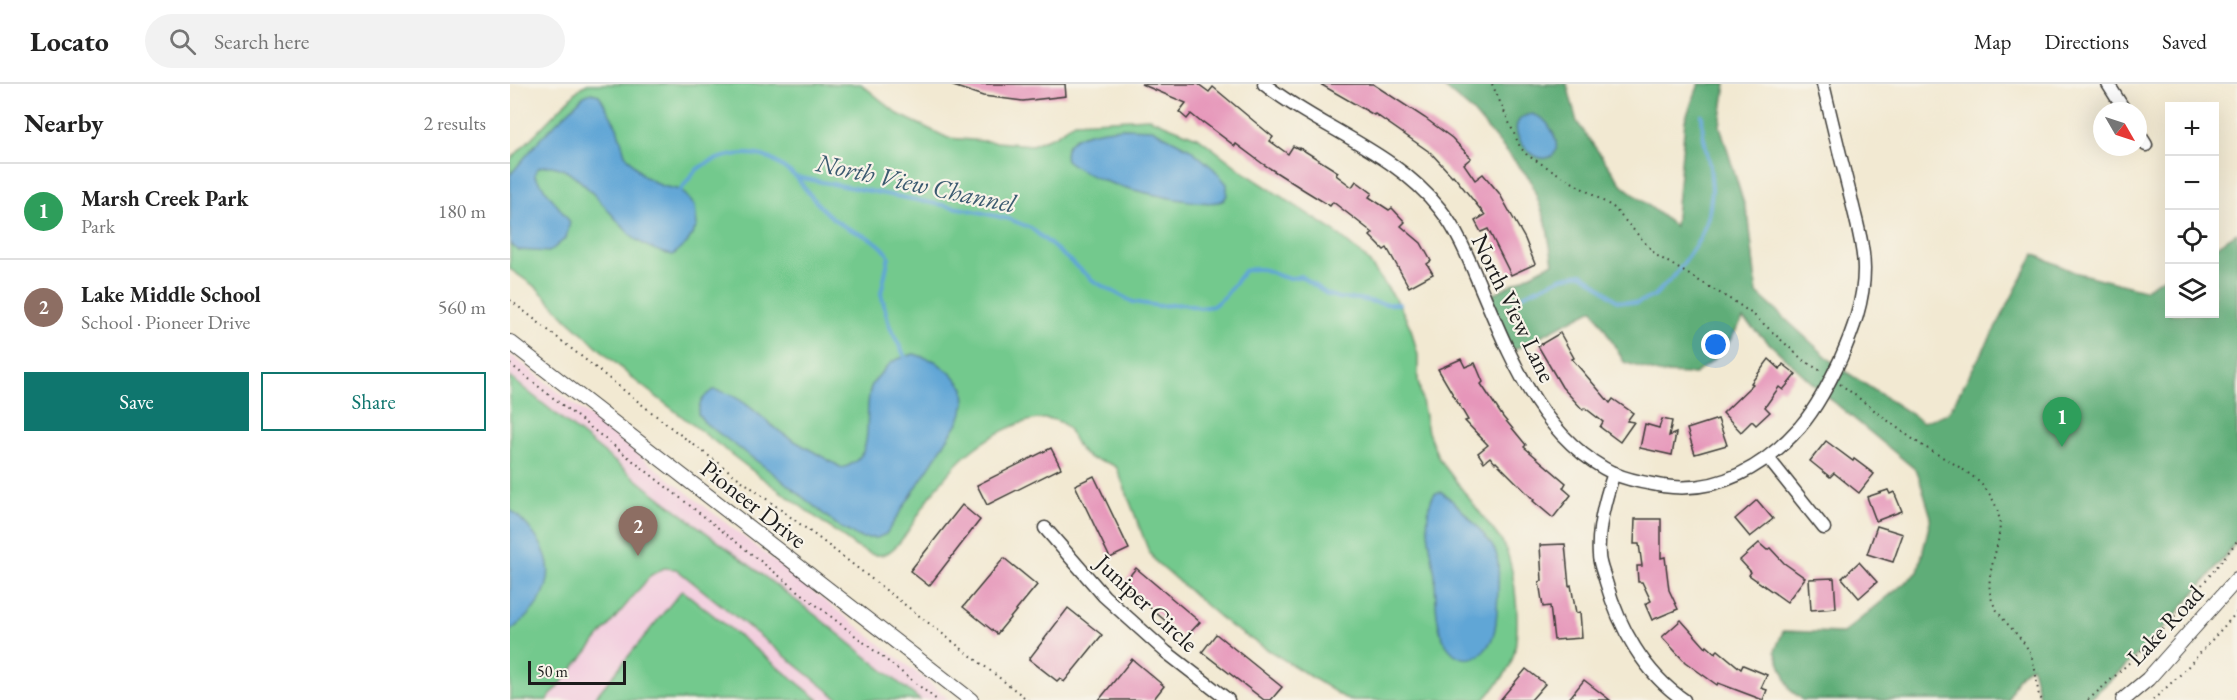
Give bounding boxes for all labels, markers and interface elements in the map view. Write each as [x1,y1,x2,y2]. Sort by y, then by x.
search box [145,14,565,68]
text: Locato [30,23,109,59]
icon: search [166,25,199,58]
text: Search here [214,27,309,56]
text: Map [1974,28,2011,55]
text: Directions [2044,28,2129,55]
text: Saved [2162,28,2207,55]
north arrow [2093,102,2147,156]
map controls [2165,102,2219,318]
button: + [2165,102,2219,156]
text: Nearby [24,106,104,140]
text: 2 results [423,110,486,136]
water label: North View Channel [812,145,1019,221]
button: − [2165,156,2219,210]
text: Marsh Creek Park [81,184,248,213]
text: 1 [38,198,49,224]
text: 180 m [438,198,486,224]
button: locate [2165,210,2219,264]
text: Park [81,213,115,239]
street label: North View Lane [1465,229,1563,387]
button: layers [2165,264,2219,318]
text: Lake Middle School [81,280,261,309]
text: 2 [38,294,49,320]
text: 560 m [438,294,486,320]
text: School · Pioneer Drive [81,309,250,335]
your location [1701,330,1730,359]
button: Save [24,372,249,431]
button: Share [261,372,486,431]
pin: 1 [2042,398,2082,447]
street label: Pioneer Drive [695,453,813,555]
pin: 2 [618,506,658,556]
street label: Juniper Circle [1087,546,1205,659]
street label: Lake Road [2120,578,2211,672]
scale bar [528,658,626,686]
text: 50 m [537,661,568,682]

